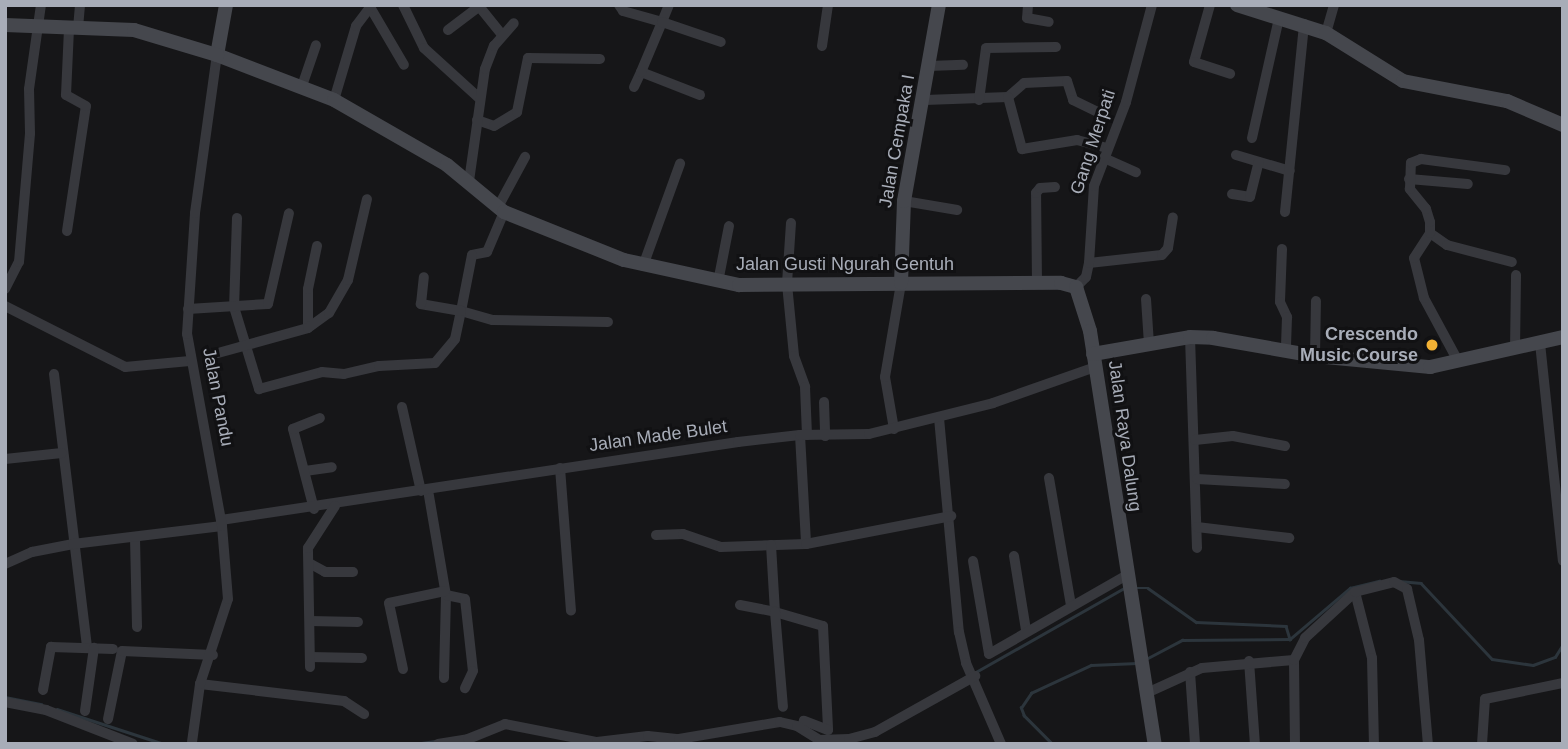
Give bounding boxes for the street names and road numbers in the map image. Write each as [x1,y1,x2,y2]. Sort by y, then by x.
street label: Jalan Cempaka I [875,73,919,209]
street label: Gang Merpati [1066,87,1120,197]
street label: Jalan Gusti Ngurah Gentuh [736,253,954,275]
street label: Jalan Pandu [198,346,238,448]
street label: Jalan Raya Dalung [1104,359,1146,513]
street label: Jalan Made Bulet [588,416,728,456]

